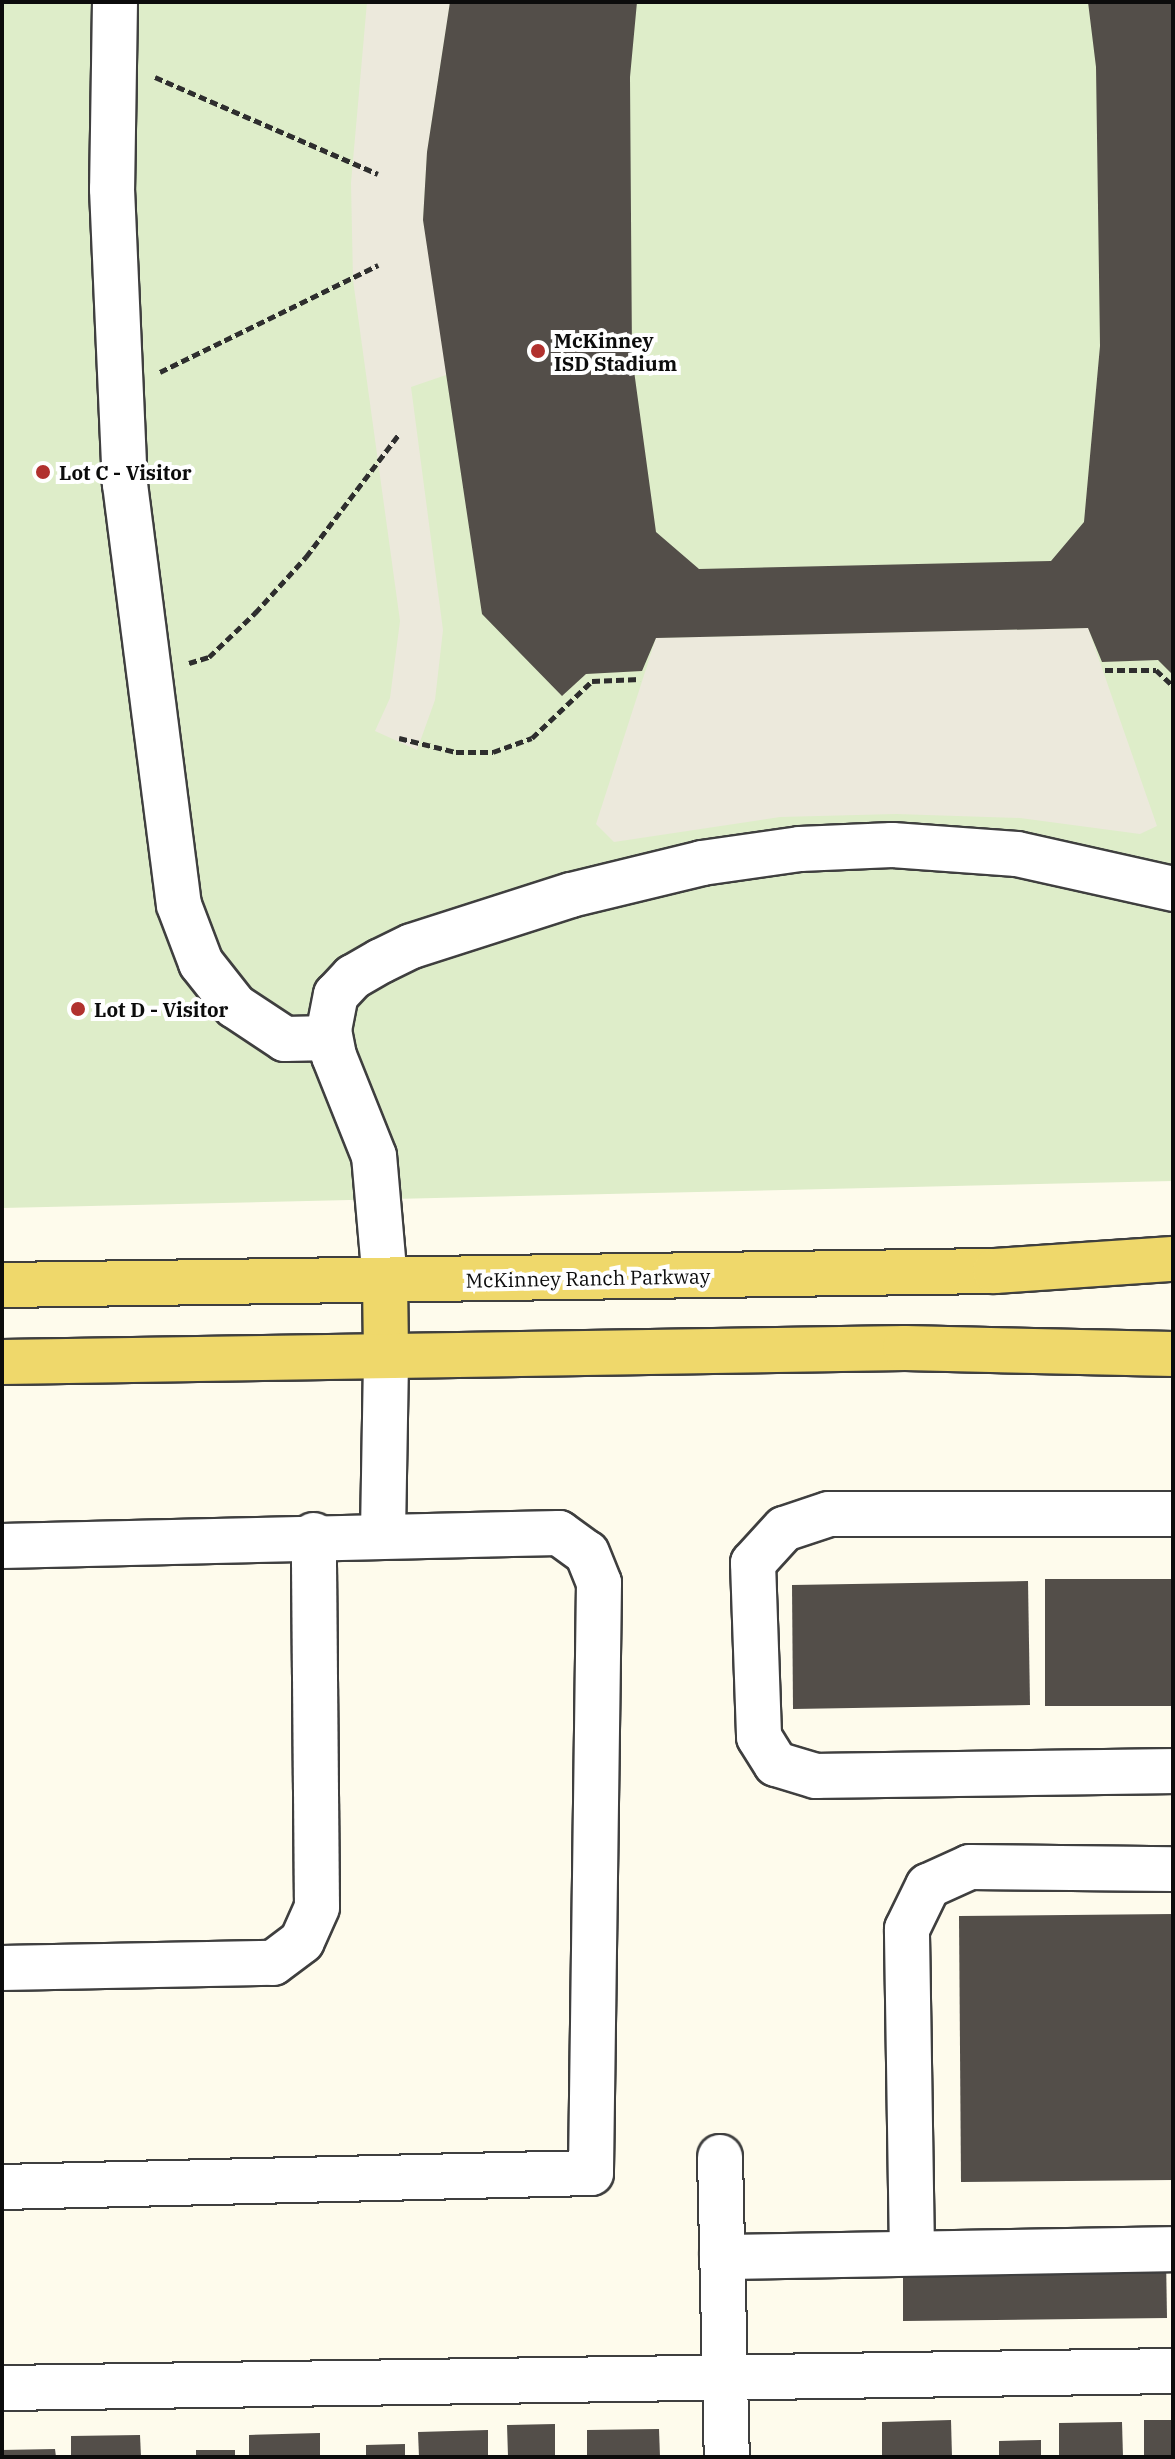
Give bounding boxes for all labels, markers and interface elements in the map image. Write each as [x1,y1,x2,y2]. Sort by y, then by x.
place label: McKinney ISD Stadium [554,328,677,375]
marker: McKinney ISD Stadium [529,342,547,360]
place label: Lot C - Visitor [59,460,192,484]
marker: Lot C - Visitor [34,463,52,481]
place label: Lot D - Visitor [94,997,228,1021]
marker: Lot D - Visitor [69,1000,87,1018]
street label: McKinney Ranch Parkway [465,1264,711,1292]

